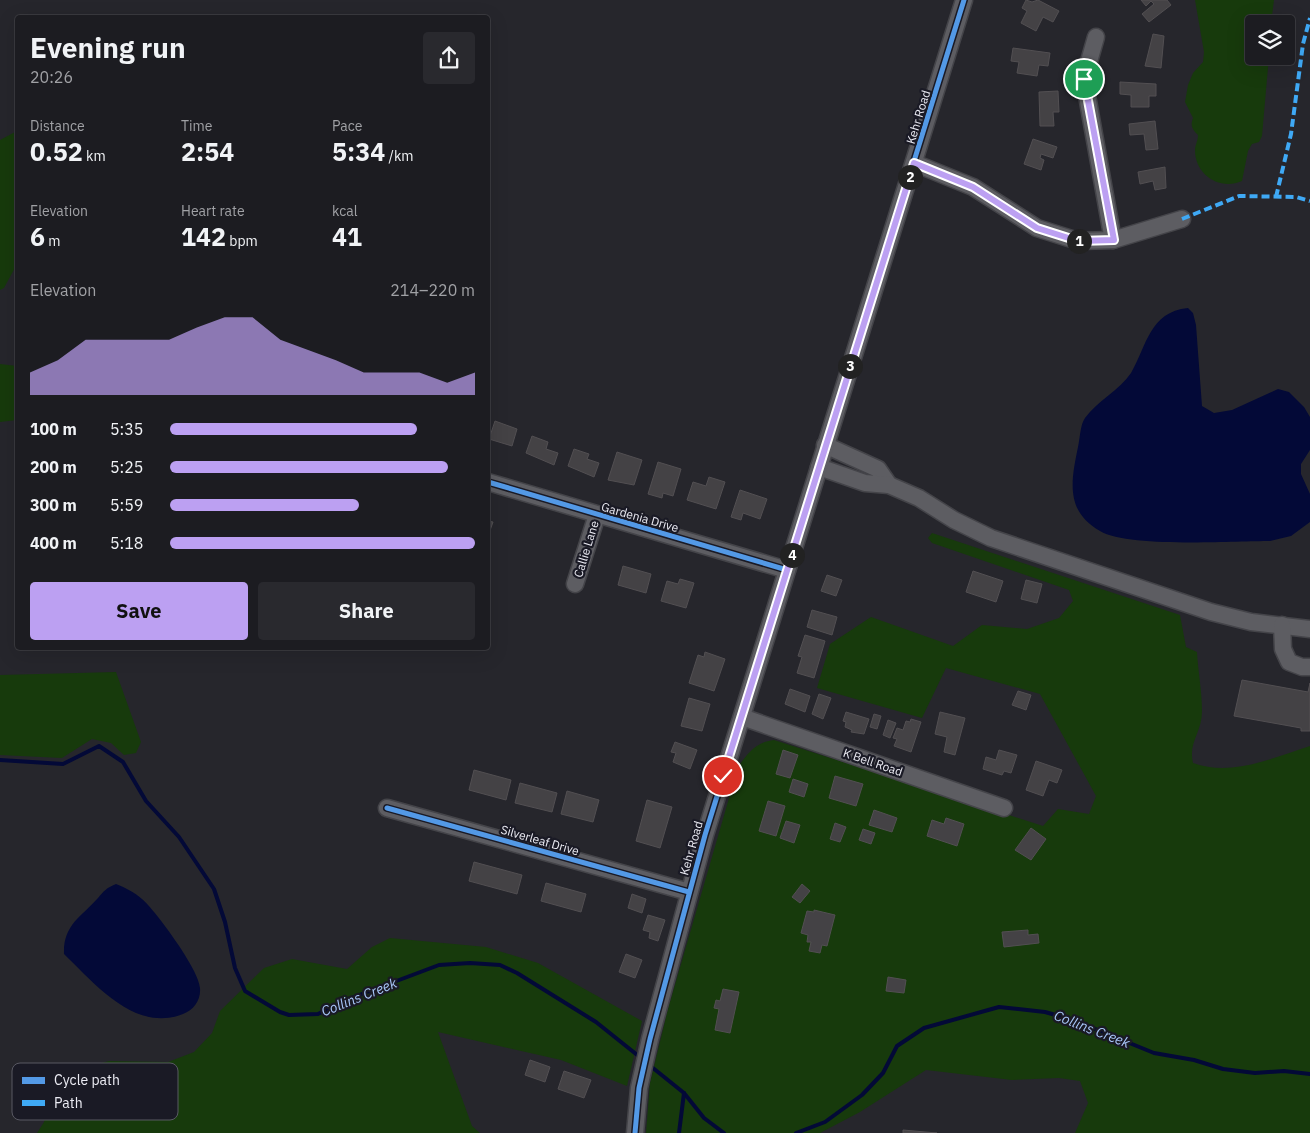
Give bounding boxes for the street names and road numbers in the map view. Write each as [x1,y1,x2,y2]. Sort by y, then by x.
street label: Kehr Road [903,88,933,146]
street label: Gardenia Drive [600,499,681,535]
street label: Callie Lane [570,518,602,579]
street label: K Bell Road [841,745,905,779]
street label: Kehr Road [676,819,706,877]
street label: Silverleaf Drive [499,822,581,858]

